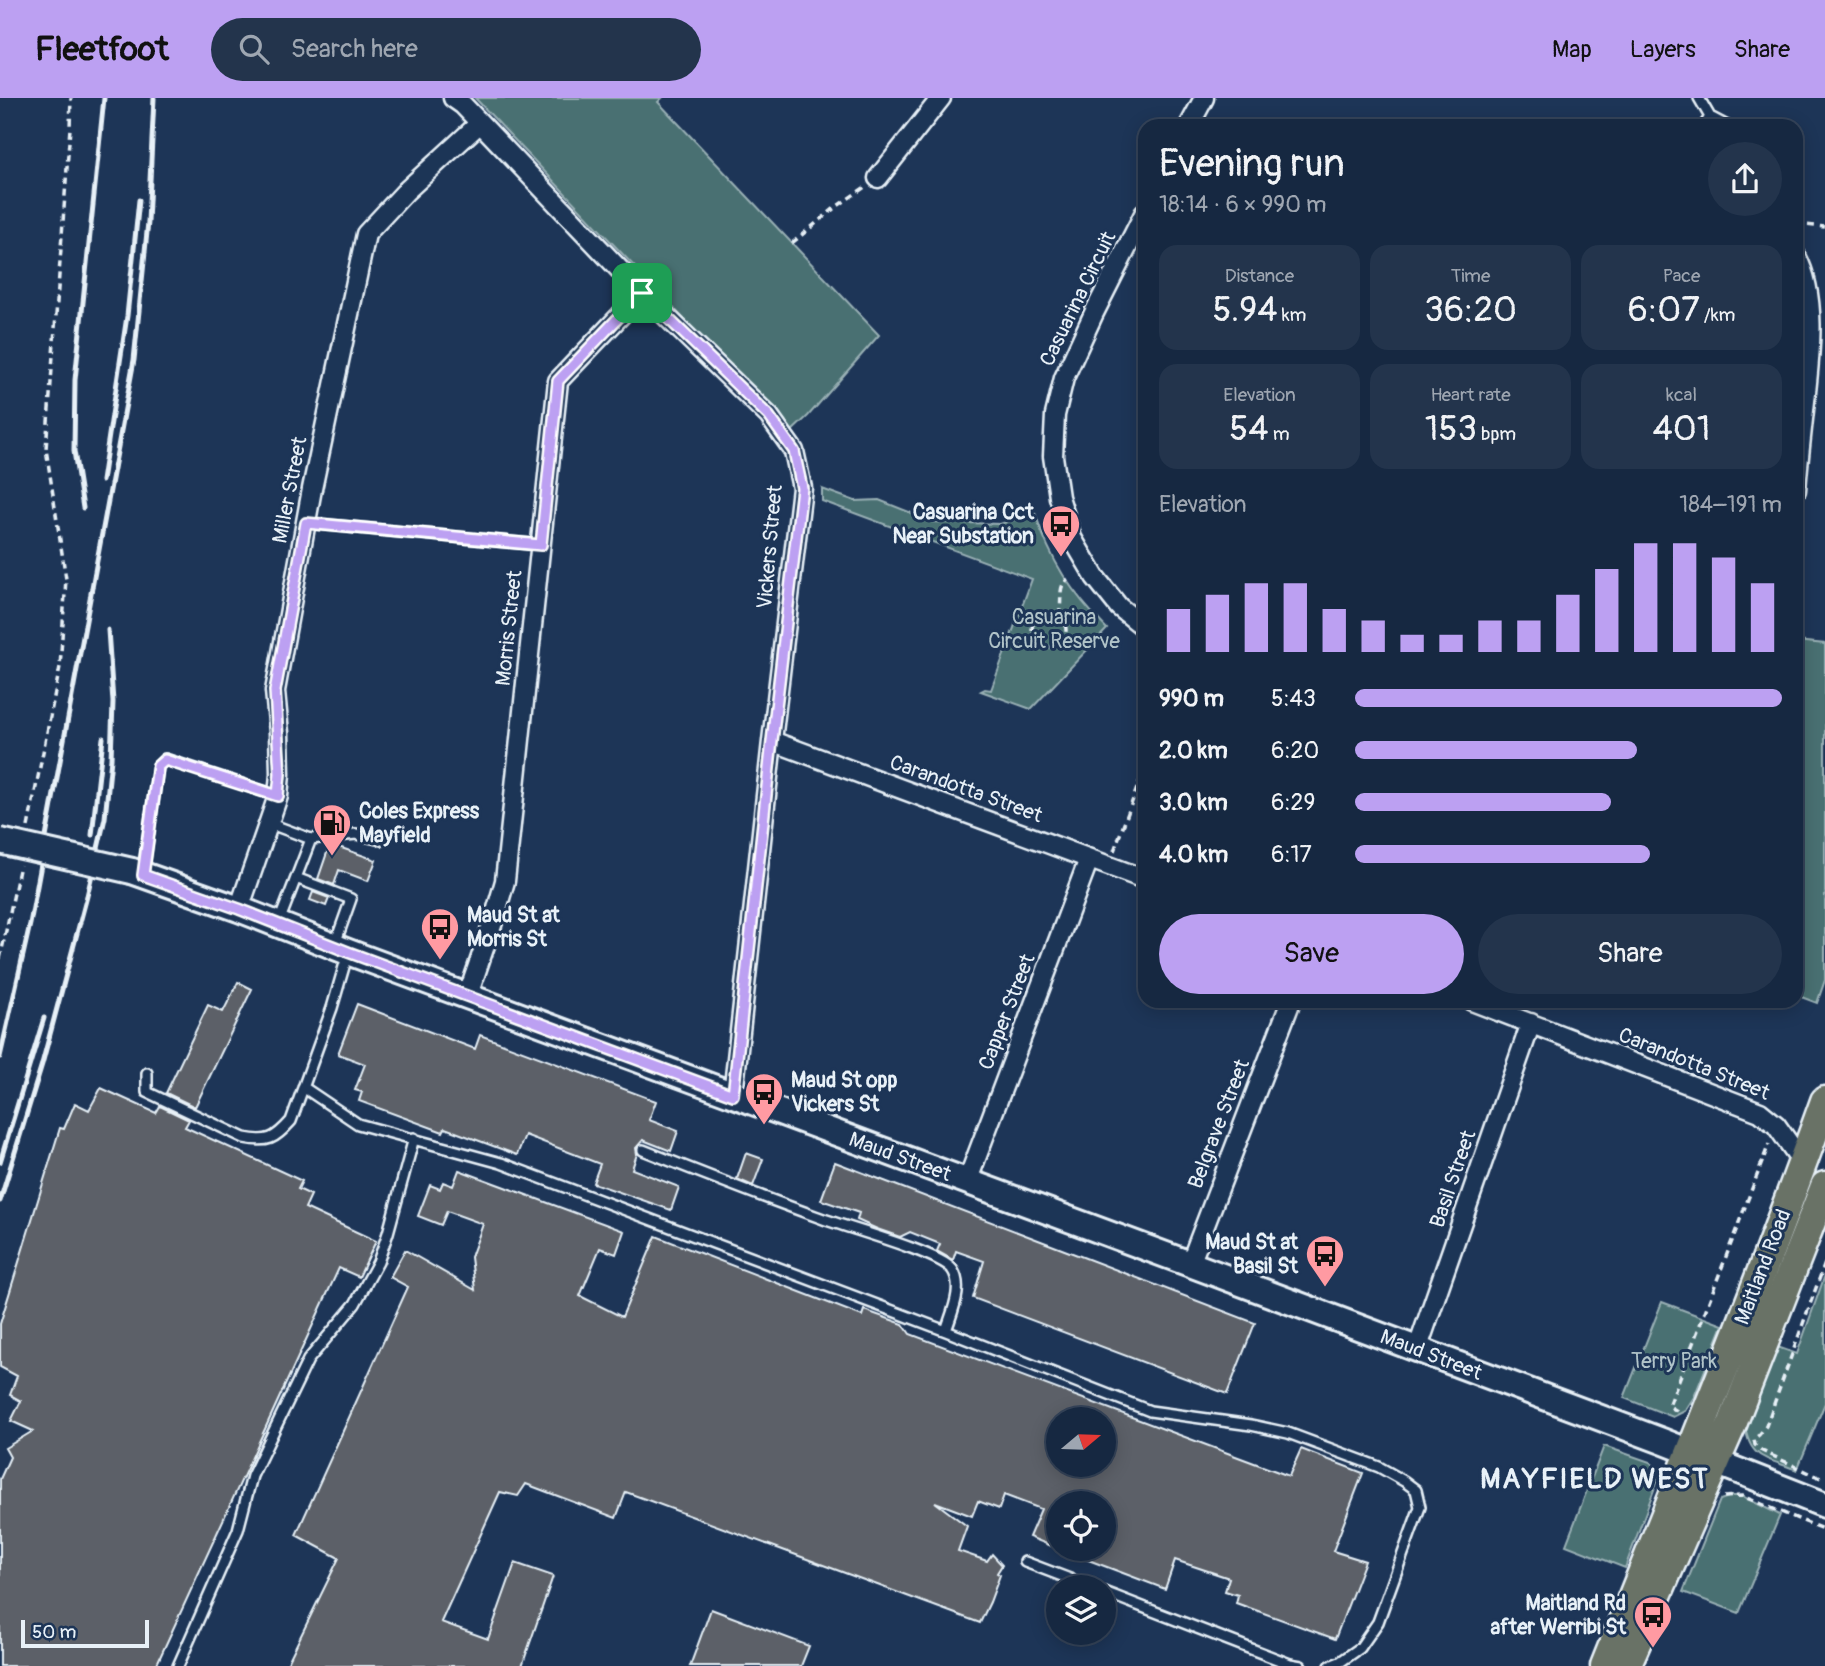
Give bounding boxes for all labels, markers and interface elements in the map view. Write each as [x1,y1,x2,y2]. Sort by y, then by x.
search box [211,18,701,81]
text: Fleetfoot [35,29,169,70]
icon: search [235,30,273,68]
text: Search here [291,33,418,65]
text: Map [1552,35,1592,64]
text: Layers [1630,35,1696,64]
text: Share [1734,35,1790,64]
text: Evening run [1159,140,1345,188]
button: share [1708,142,1782,216]
text: 18:14 · 6 × 990 m [1159,190,1326,219]
street label: Casuarina Circuit [1034,227,1123,371]
pin [612,263,672,323]
text: Distance [1225,264,1294,288]
text: Time [1451,264,1490,288]
text: Pace [1663,264,1700,288]
icon: arrive [623,274,661,312]
text: 5.94 [1213,288,1278,332]
text: 36:20 [1424,288,1517,332]
text: 6:07 [1628,288,1700,332]
text: km [1278,303,1306,327]
text: /km [1700,303,1735,327]
text: Elevation [1223,383,1296,407]
text: Heart rate [1430,383,1511,407]
text: kcal [1666,383,1697,407]
text: 54 [1229,407,1269,451]
text: 153 [1425,407,1477,451]
text: 401 [1653,407,1710,451]
text: m [1269,422,1290,446]
text: bpm [1477,422,1516,446]
street label: Miller Street [266,434,314,546]
street label: Vickers Street [751,483,789,610]
text: Elevation [1159,490,1247,519]
text: 184–191 m [1679,490,1782,519]
place label: Casuarina Cct Near Substation [892,499,1035,550]
bus stop icon: Casuarina Cct Near Substation [1040,503,1082,558]
street label: Morris Street [490,568,529,687]
park label: Casuarina Circuit Reserve [988,604,1121,655]
text: 990 m [1159,684,1224,713]
text: 5:43 [1271,684,1316,713]
text: 2.0 km [1159,736,1228,765]
text: 6:20 [1271,736,1319,765]
street label: Carandotta Street [886,749,1047,829]
text: 3.0 km [1159,788,1228,817]
text: 6:29 [1271,788,1315,817]
place label: Coles Express Mayfield [359,798,480,849]
fuel station icon: Coles Express Mayfield [311,802,353,857]
text: 4.0 km [1159,840,1228,869]
text: 6:17 [1271,840,1312,869]
place label: Maud St at Morris St [467,902,560,953]
bus stop icon: Maud St at Morris St [419,906,461,961]
button: Save [1159,914,1464,994]
button: Share [1478,914,1782,994]
street label: Capper Street [973,950,1042,1074]
street label: Carandotta Street [1614,1021,1774,1107]
street label: Belgrave Street [1182,1055,1256,1192]
place label: Maud St opp Vickers St [791,1067,898,1118]
bus stop icon: Maud St opp Vickers St [743,1071,785,1126]
street label: Maud Street [845,1126,955,1188]
street label: Basil Street [1424,1126,1482,1231]
street label: Maitland Road [1729,1205,1797,1329]
place label: Maud St at Basil St [1205,1229,1299,1280]
bus stop icon: Maud St at Basil St [1304,1233,1346,1288]
street label: Maud Street [1376,1323,1486,1387]
park label: Terry Park [1631,1348,1717,1375]
north arrow [1046,1407,1116,1477]
map controls [1046,1407,1116,1645]
district label: MAYFIELD WEST [1480,1462,1710,1497]
button: locate [1046,1491,1116,1561]
button: layers [1046,1575,1116,1645]
place label: Maitland Rd after Werribi St [1491,1590,1627,1641]
bus stop icon: Maitland Rd after Werribi St [1632,1594,1674,1649]
scale bar [21,1617,149,1649]
text: 50 m [32,1620,76,1644]

